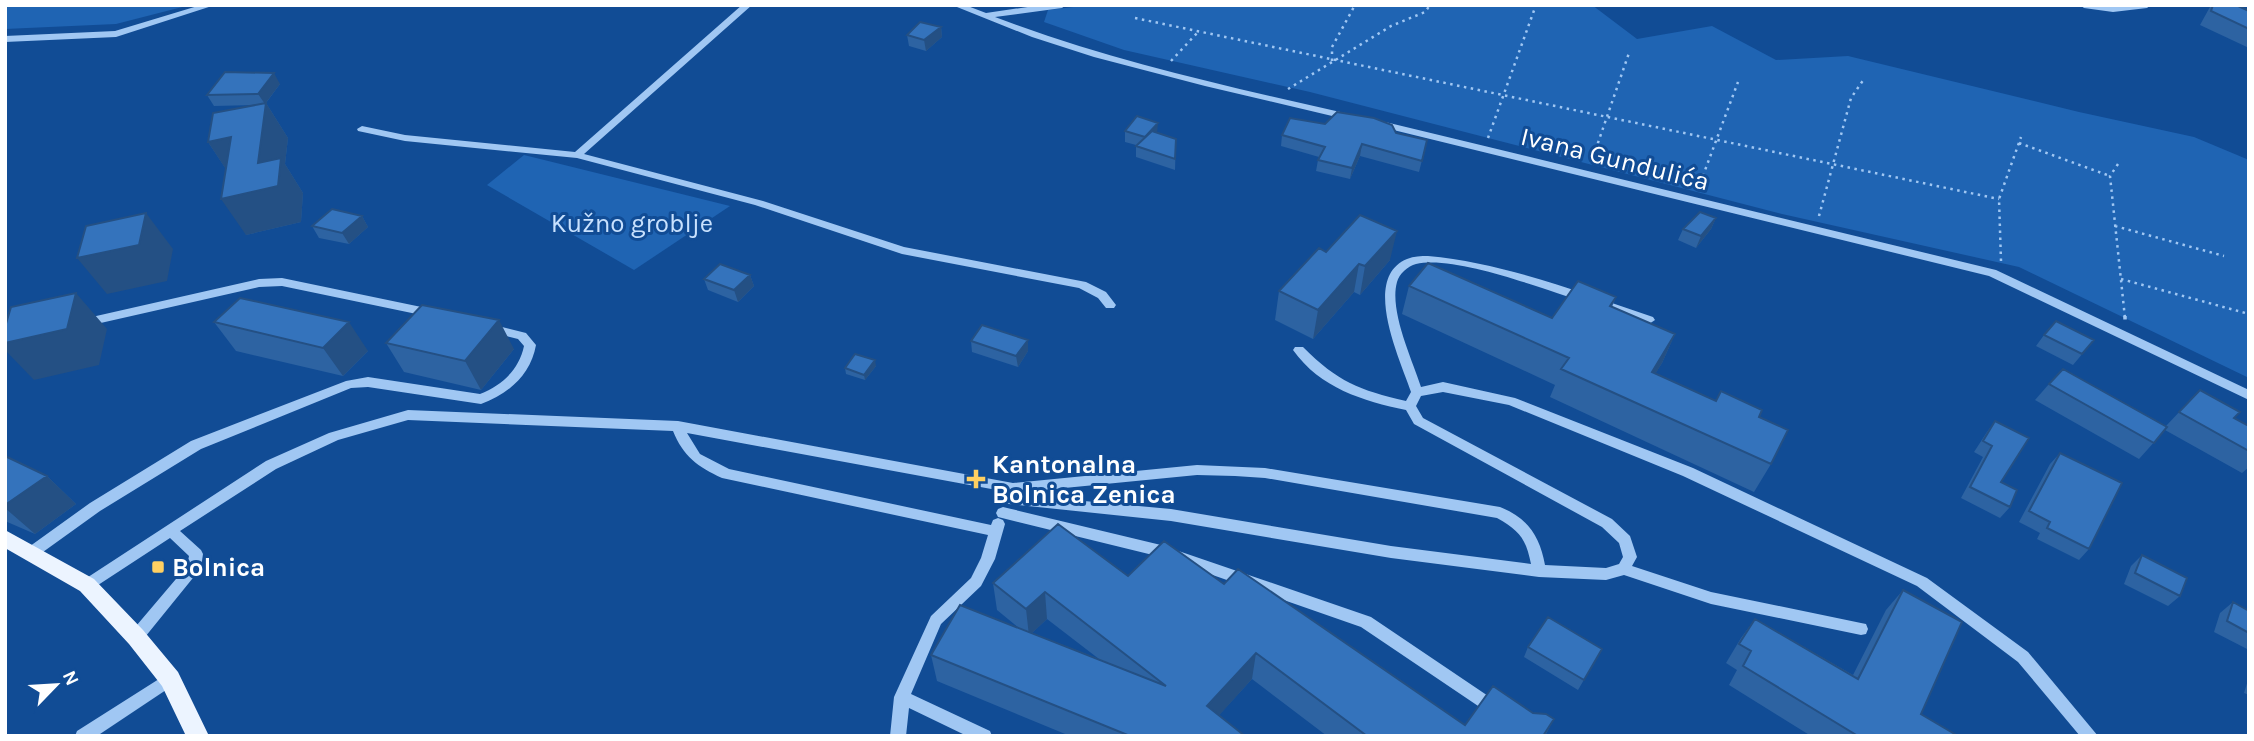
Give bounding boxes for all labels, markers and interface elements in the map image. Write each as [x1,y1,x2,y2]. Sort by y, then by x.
street label: Ivana Gundulića [1518,121,1712,197]
park label: Kužno groblje [551,208,713,239]
place label: Kantonalna Bolnica Zenica [992,449,1176,510]
marker: Kantonalna Bolnica Zenica [966,469,986,489]
place label: Bolnica [172,552,265,583]
marker: Bolnica [150,559,166,575]
north arrow [21,650,91,720]
text: N [58,667,83,689]

